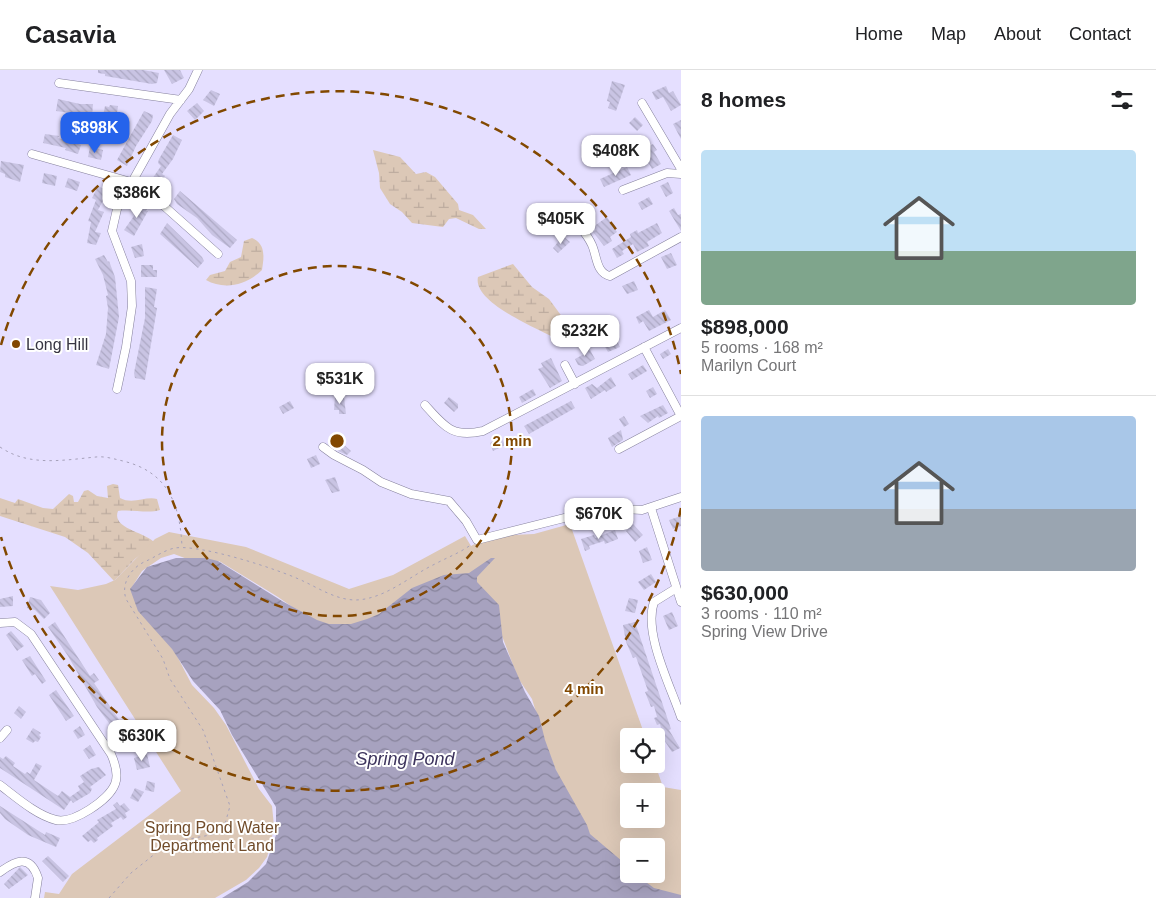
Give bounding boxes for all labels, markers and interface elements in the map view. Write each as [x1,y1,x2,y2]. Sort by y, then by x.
text: Casavia [25,21,116,48]
text: Home [855,24,903,44]
text: Map [931,24,966,44]
text: About [994,24,1041,44]
text: Contact [1069,24,1131,44]
icon: filters [1108,86,1136,114]
text: 8 homes [701,88,786,111]
pin: $898K [60,112,130,154]
text: $898K [71,119,119,136]
pin: $408K [581,134,651,177]
text: $408K [592,142,640,159]
pin: $386K [102,176,172,219]
icon: home [874,183,964,273]
text: $386K [113,184,161,201]
pin: $405K [526,202,596,245]
text: $405K [537,210,585,227]
pin: $232K [550,314,620,357]
text: $898,000 [701,315,789,338]
text: $232K [561,322,609,339]
place label: Long Hill [26,336,88,353]
marker: Long Hill [10,338,22,350]
text: 5 rooms · 168 m² [701,339,823,356]
text: Marilyn Court [701,357,796,374]
pin: $531K [305,362,375,405]
text: $531K [316,370,364,387]
centre of rings [328,432,346,450]
text: 2 min [492,432,532,449]
icon: home [874,448,964,538]
pin: $670K [564,498,634,540]
text: $670K [575,505,623,522]
text: $630,000 [701,581,789,604]
text: 3 rooms · 110 m² [701,605,822,622]
text: Spring View Drive [701,623,828,640]
text: 4 min [564,680,604,697]
pin: $630K [107,720,177,762]
text: $630K [118,727,166,744]
map controls [620,728,665,883]
button: locate [620,728,665,773]
water label: Spring Pond [355,749,456,769]
button: + [620,783,665,828]
park label: Spring Pond Water Department Land [145,819,280,854]
button: − [620,838,665,883]

